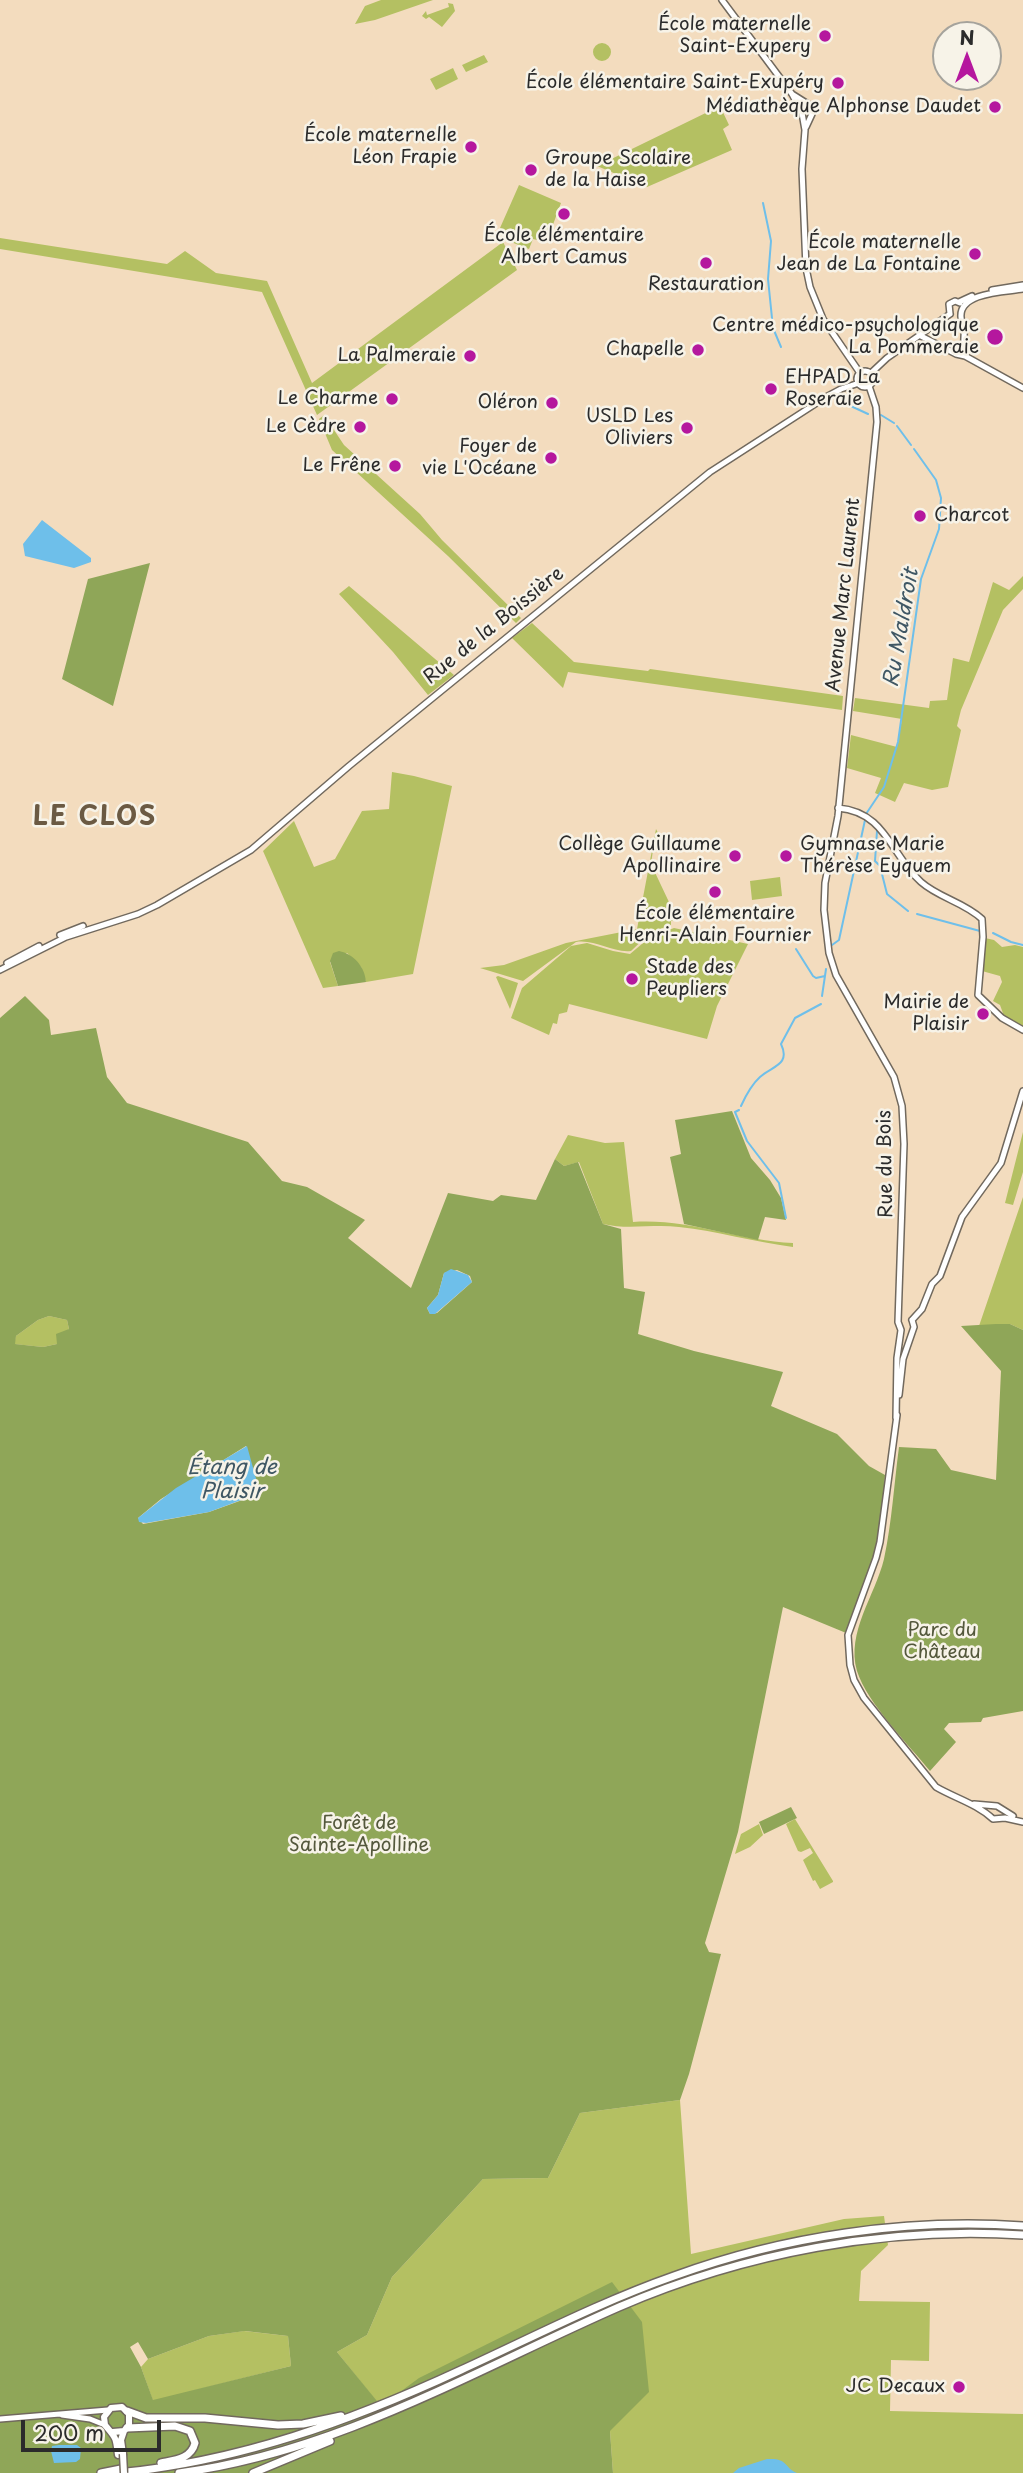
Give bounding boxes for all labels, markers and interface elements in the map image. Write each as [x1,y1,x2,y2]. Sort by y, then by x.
place label: École maternelle Saint-Exupery [658,14,811,58]
north arrow [932,21,1002,91]
text: N [959,23,975,51]
marker: École maternelle Saint-Exupery [817,28,833,44]
place label: École élémentaire Saint-Exupéry [526,72,824,94]
marker: École élémentaire Saint-Exupéry [830,75,846,91]
place label: Médiathèque Alphonse Daudet [706,96,981,118]
marker: Médiathèque Alphonse Daudet [987,99,1003,115]
place label: École maternelle Léon Frapie [304,125,457,169]
marker: École maternelle Léon Frapie [463,139,479,155]
place label: Groupe Scolaire de la Haise [545,148,691,192]
marker: Groupe Scolaire de la Haise [523,162,539,178]
marker: École élémentaire Albert Camus [556,206,572,222]
place label: École élémentaire Albert Camus [484,225,644,269]
place label: École maternelle Jean de La Fontaine [777,232,961,276]
marker: École maternelle Jean de La Fontaine [967,246,983,262]
marker: Restauration [698,255,714,271]
place label: Restauration [648,274,764,296]
place label: Centre médico-psychologique La Pommeraie [712,315,979,359]
marker: Centre médico-psychologique La Pommeraie [985,327,1005,347]
place label: Chapelle [606,339,684,361]
marker: Chapelle [690,342,706,358]
place label: La Palmeraie [337,345,456,367]
marker: La Palmeraie [462,348,478,364]
place label: EHPAD La Roseraie [785,367,880,411]
marker: EHPAD La Roseraie [763,381,779,397]
place label: Le Charme [277,388,378,410]
marker: Le Charme [384,391,400,407]
place label: Oléron [477,392,538,414]
marker: Oléron [544,395,560,411]
place label: USLD Les Oliviers [586,406,673,450]
place label: Le Cèdre [266,416,346,438]
marker: Le Cèdre [352,419,368,435]
marker: USLD Les Oliviers [679,420,695,436]
place label: Foyer de vie L'Océane [422,436,537,480]
marker: Foyer de vie L'Océane [543,450,559,466]
place label: Le Frêne [303,455,381,477]
marker: Le Frêne [387,458,403,474]
street label: Avenue Marc Laurent [822,497,866,693]
place label: Charcot [934,505,1009,527]
marker: Charcot [912,508,928,524]
street label: Rue de la Boissière [419,563,569,689]
water label: Ru Maldroit [879,567,925,689]
district label: LE CLOS [33,802,157,834]
place label: Collège Guillaume Apollinaire [558,834,721,878]
place label: Gymnase Marie Thérèse Eyquem [800,834,951,878]
marker: Collège Guillaume Apollinaire [727,848,743,864]
marker: Gymnase Marie Thérèse Eyquem [778,848,794,864]
marker: École élémentaire Henri-Alain Fournier [707,884,723,900]
place label: École élémentaire Henri-Alain Fournier [619,903,811,947]
place label: Stade des Peupliers [646,957,733,1001]
marker: Stade des Peupliers [624,971,640,987]
place label: Mairie de Plaisir [884,992,969,1036]
marker: Mairie de Plaisir [975,1006,991,1022]
street label: Rue du Bois [874,1110,898,1218]
water label: Étang de Plaisir [187,1455,277,1505]
park label: Parc du Château [903,1620,981,1664]
park label: Forêt de Sainte-Apolline [289,1813,429,1857]
place label: JC Decaux [846,2376,945,2398]
marker: JC Decaux [951,2379,967,2395]
scale bar [24,2406,164,2450]
text: 200 m [34,2416,104,2448]

